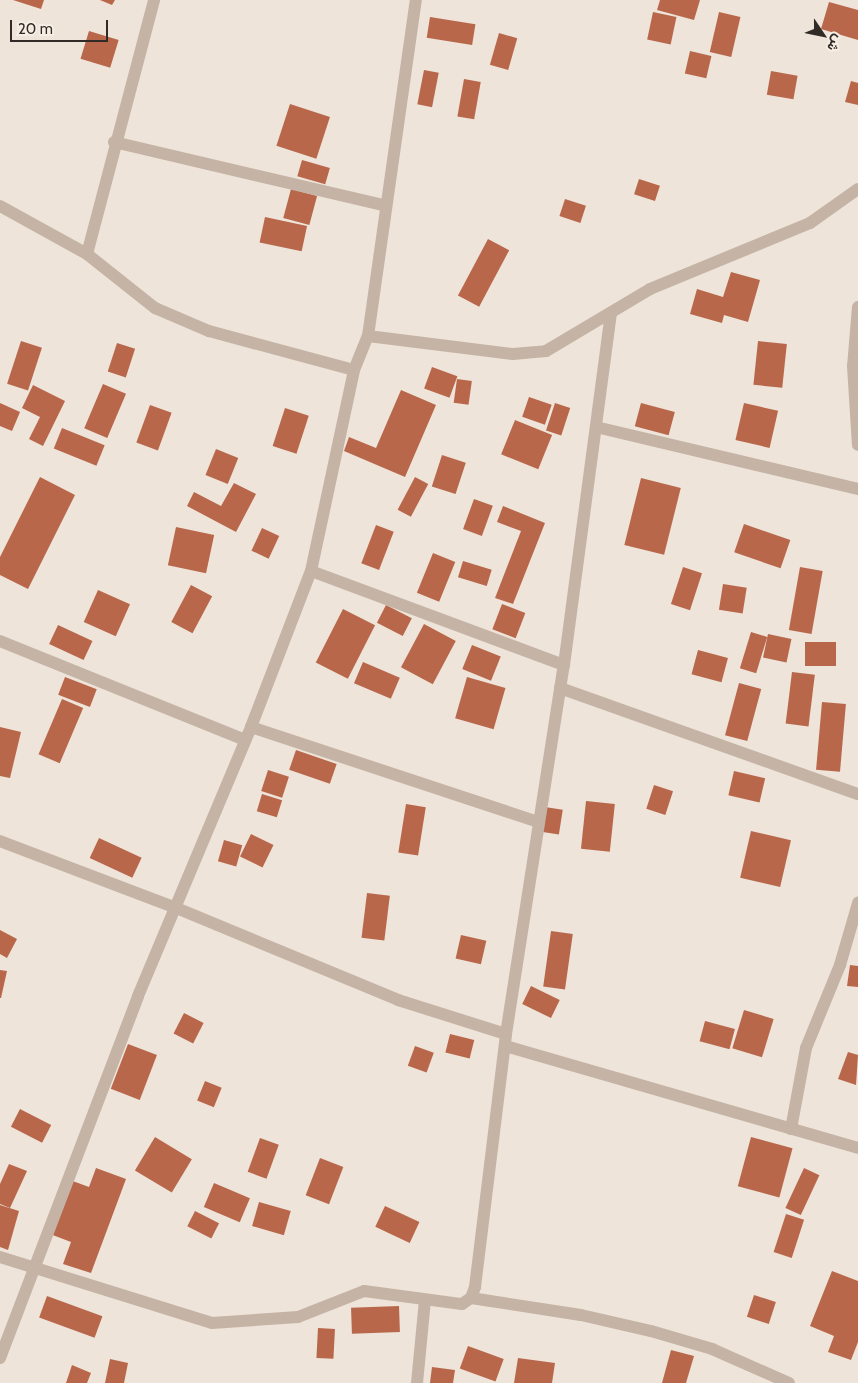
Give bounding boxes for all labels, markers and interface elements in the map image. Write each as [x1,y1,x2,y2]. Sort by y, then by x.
scale bar [12,10,110,42]
north arrow [798,10,848,60]
text: 20 m [18,20,53,38]
text: ش [823,31,848,55]

